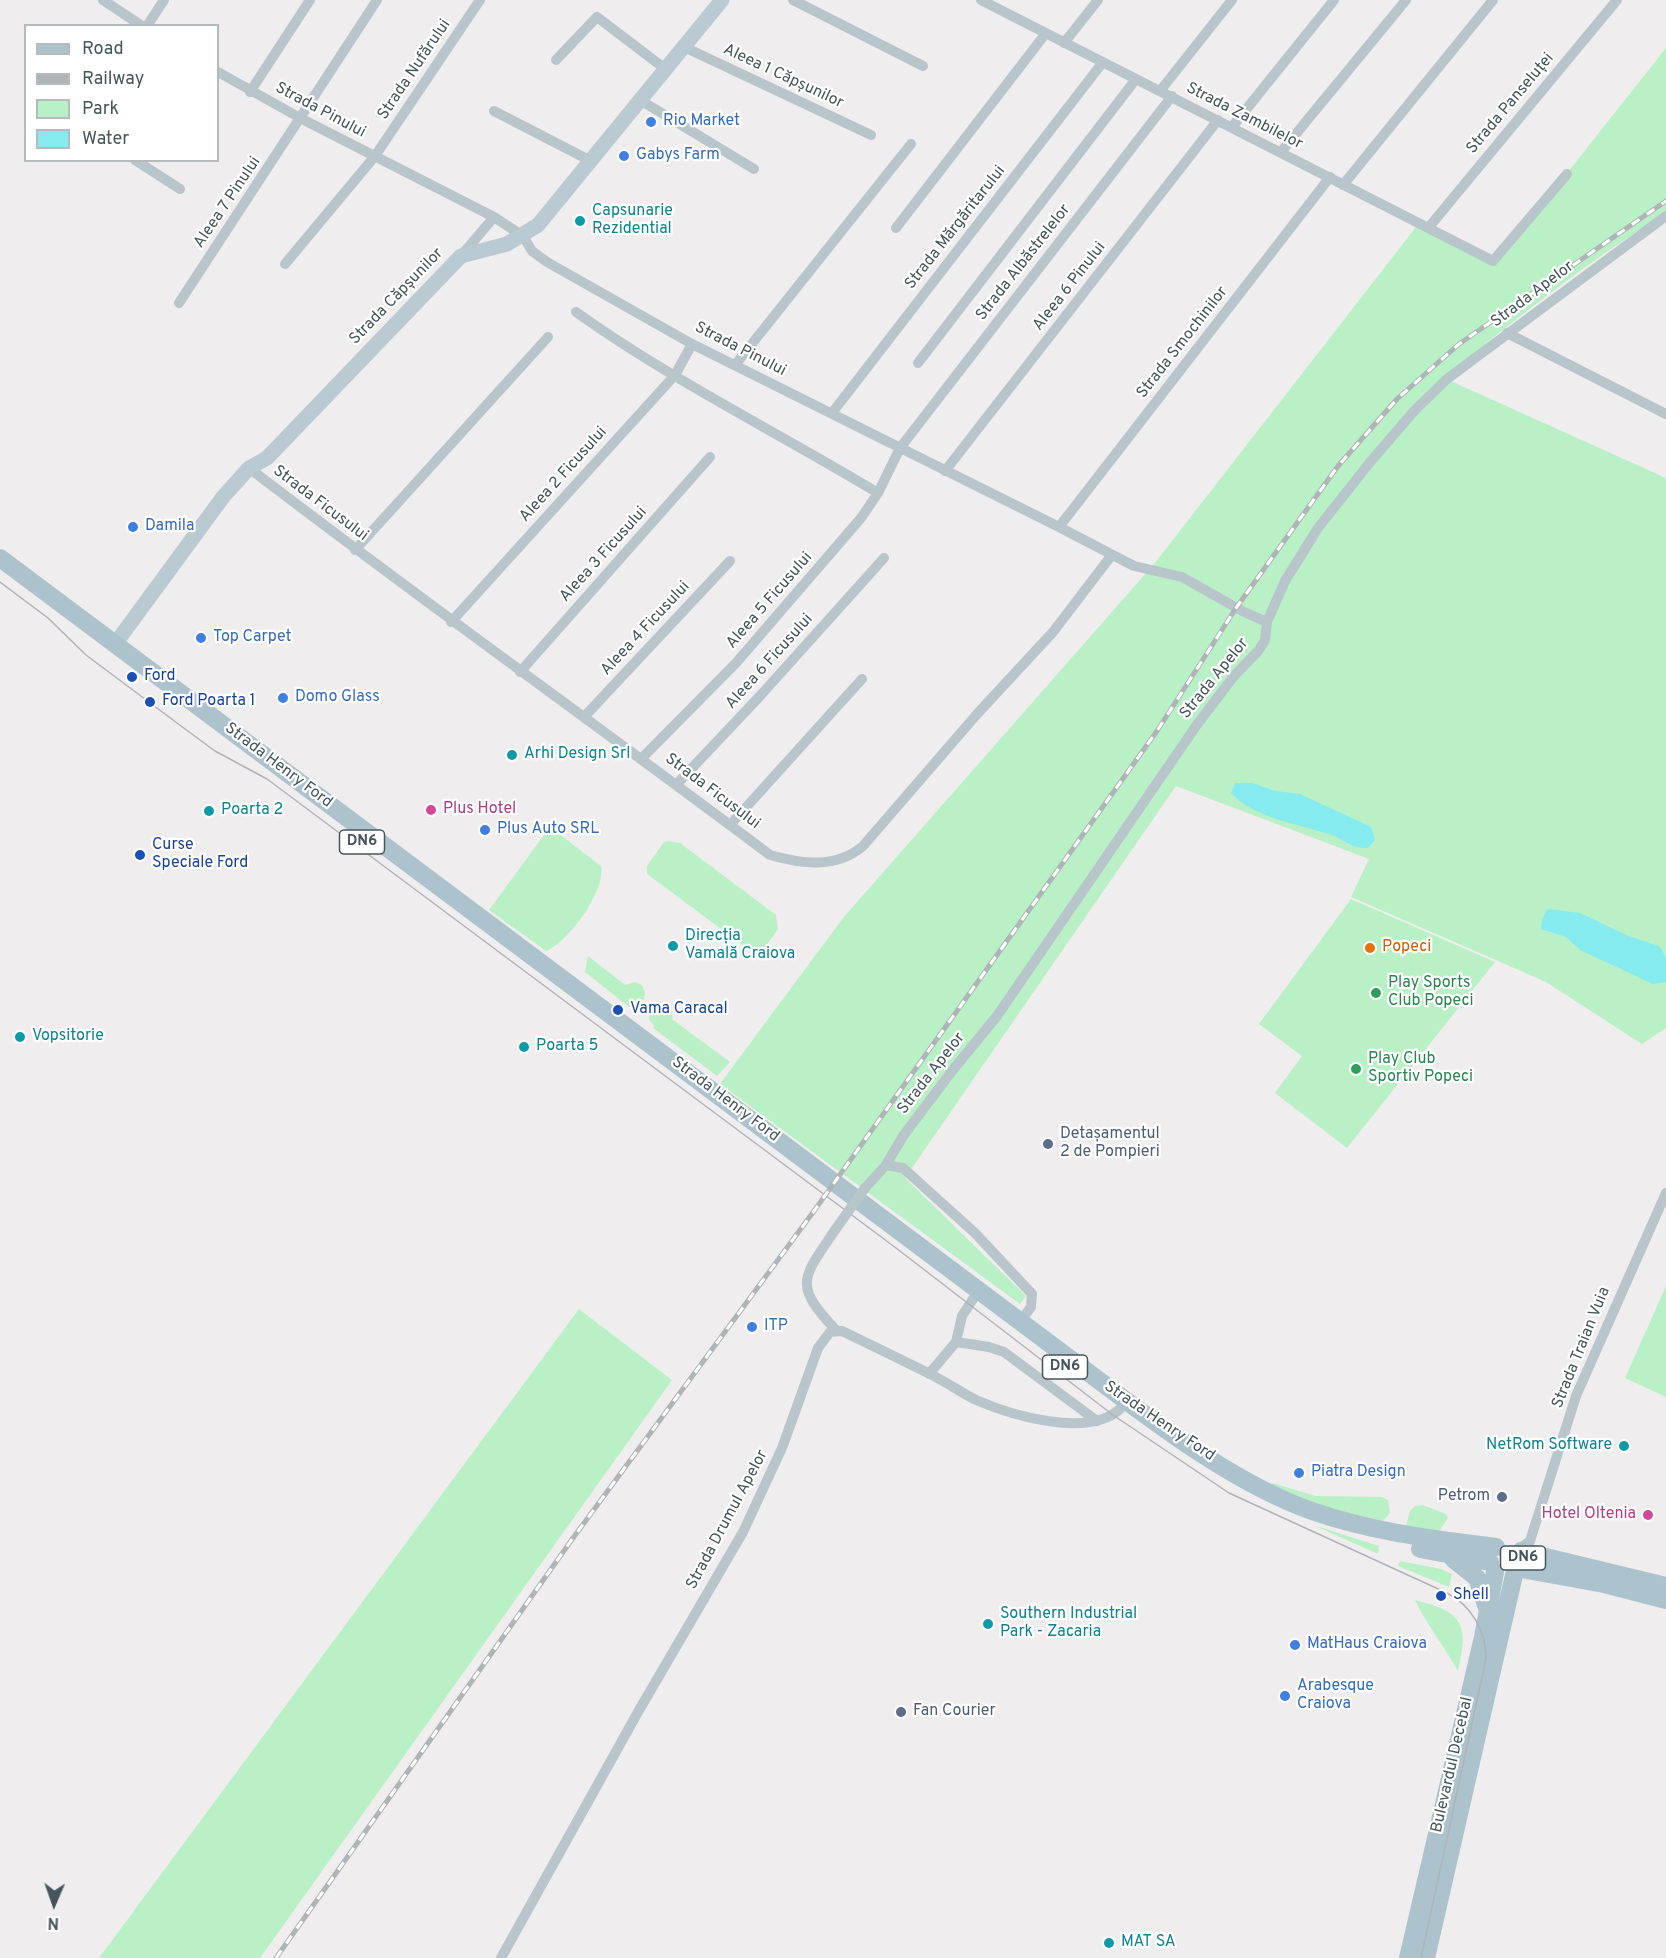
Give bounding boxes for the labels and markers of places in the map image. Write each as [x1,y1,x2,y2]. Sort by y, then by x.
place label: Rio Market [663,112,740,132]
marker: Rio Market [644,115,658,129]
place label: Gabys Farm [636,146,720,166]
marker: Gabys Farm [617,149,631,163]
place label: Capsunarie Rezidential [592,202,673,240]
marker: Capsunarie Rezidential [573,214,587,228]
place label: Damila [145,517,194,537]
marker: Damila [126,520,140,534]
place label: Top Carpet [213,628,291,648]
marker: Top Carpet [194,631,208,645]
place label: Ford [144,667,175,687]
marker: Ford [125,670,139,684]
place label: Domo Glass [295,688,380,708]
marker: Domo Glass [276,691,290,705]
place label: Ford Poarta 1 [162,692,256,712]
marker: Ford Poarta 1 [143,695,157,709]
place label: Arhi Design Srl [524,745,630,765]
marker: Arhi Design Srl [505,748,519,762]
place label: Plus Hotel [443,800,516,820]
place label: Poarta 2 [221,801,283,821]
marker: Plus Hotel [424,803,438,817]
marker: Poarta 2 [202,804,216,818]
place label: Plus Auto SRL [497,820,599,840]
marker: Plus Auto SRL [478,823,492,837]
place label: Curse Speciale Ford [152,836,248,874]
marker: Curse Speciale Ford [133,848,147,862]
place label: Direcția Vamală Craiova [685,927,795,965]
place label: Popeci [1382,938,1431,958]
marker: Direcția Vamală Craiova [666,939,680,953]
marker: Popeci [1363,941,1377,955]
place label: Play Sports Club Popeci [1388,974,1474,1012]
marker: Play Sports Club Popeci [1369,986,1383,1000]
place label: Vama Caracal [630,1000,728,1020]
marker: Vama Caracal [611,1003,625,1017]
place label: Vopsitorie [32,1027,104,1047]
marker: Vopsitorie [13,1030,27,1044]
place label: Poarta 5 [536,1037,598,1057]
marker: Poarta 5 [517,1040,531,1054]
place label: Play Club Sportiv Popeci [1368,1050,1473,1088]
marker: Play Club Sportiv Popeci [1349,1062,1363,1076]
place label: Detașamentul 2 de Pompieri [1060,1125,1160,1163]
marker: Detașamentul 2 de Pompieri [1041,1137,1055,1151]
place label: ITP [764,1317,788,1337]
marker: ITP [745,1320,759,1334]
place label: NetRom Software [1486,1436,1612,1456]
marker: NetRom Software [1617,1439,1631,1453]
place label: Piatra Design [1311,1463,1406,1483]
marker: Piatra Design [1292,1466,1306,1480]
place label: Petrom [1438,1487,1490,1507]
marker: Petrom [1495,1490,1509,1504]
place label: Hotel Oltenia [1542,1505,1636,1525]
marker: Hotel Oltenia [1641,1508,1655,1522]
place label: Shell [1453,1586,1489,1606]
marker: Shell [1434,1589,1448,1603]
place label: Southern Industrial Park - Zacaria [1000,1605,1137,1643]
marker: Southern Industrial Park - Zacaria [981,1617,995,1631]
place label: MatHaus Craiova [1307,1635,1427,1655]
marker: MatHaus Craiova [1288,1638,1302,1652]
place label: Arabesque Craiova [1297,1677,1374,1715]
marker: Arabesque Craiova [1278,1689,1292,1703]
place label: Fan Courier [913,1702,996,1722]
marker: Fan Courier [894,1705,908,1719]
place label: MAT SA [1121,1933,1176,1953]
marker: MAT SA [1102,1936,1116,1950]

